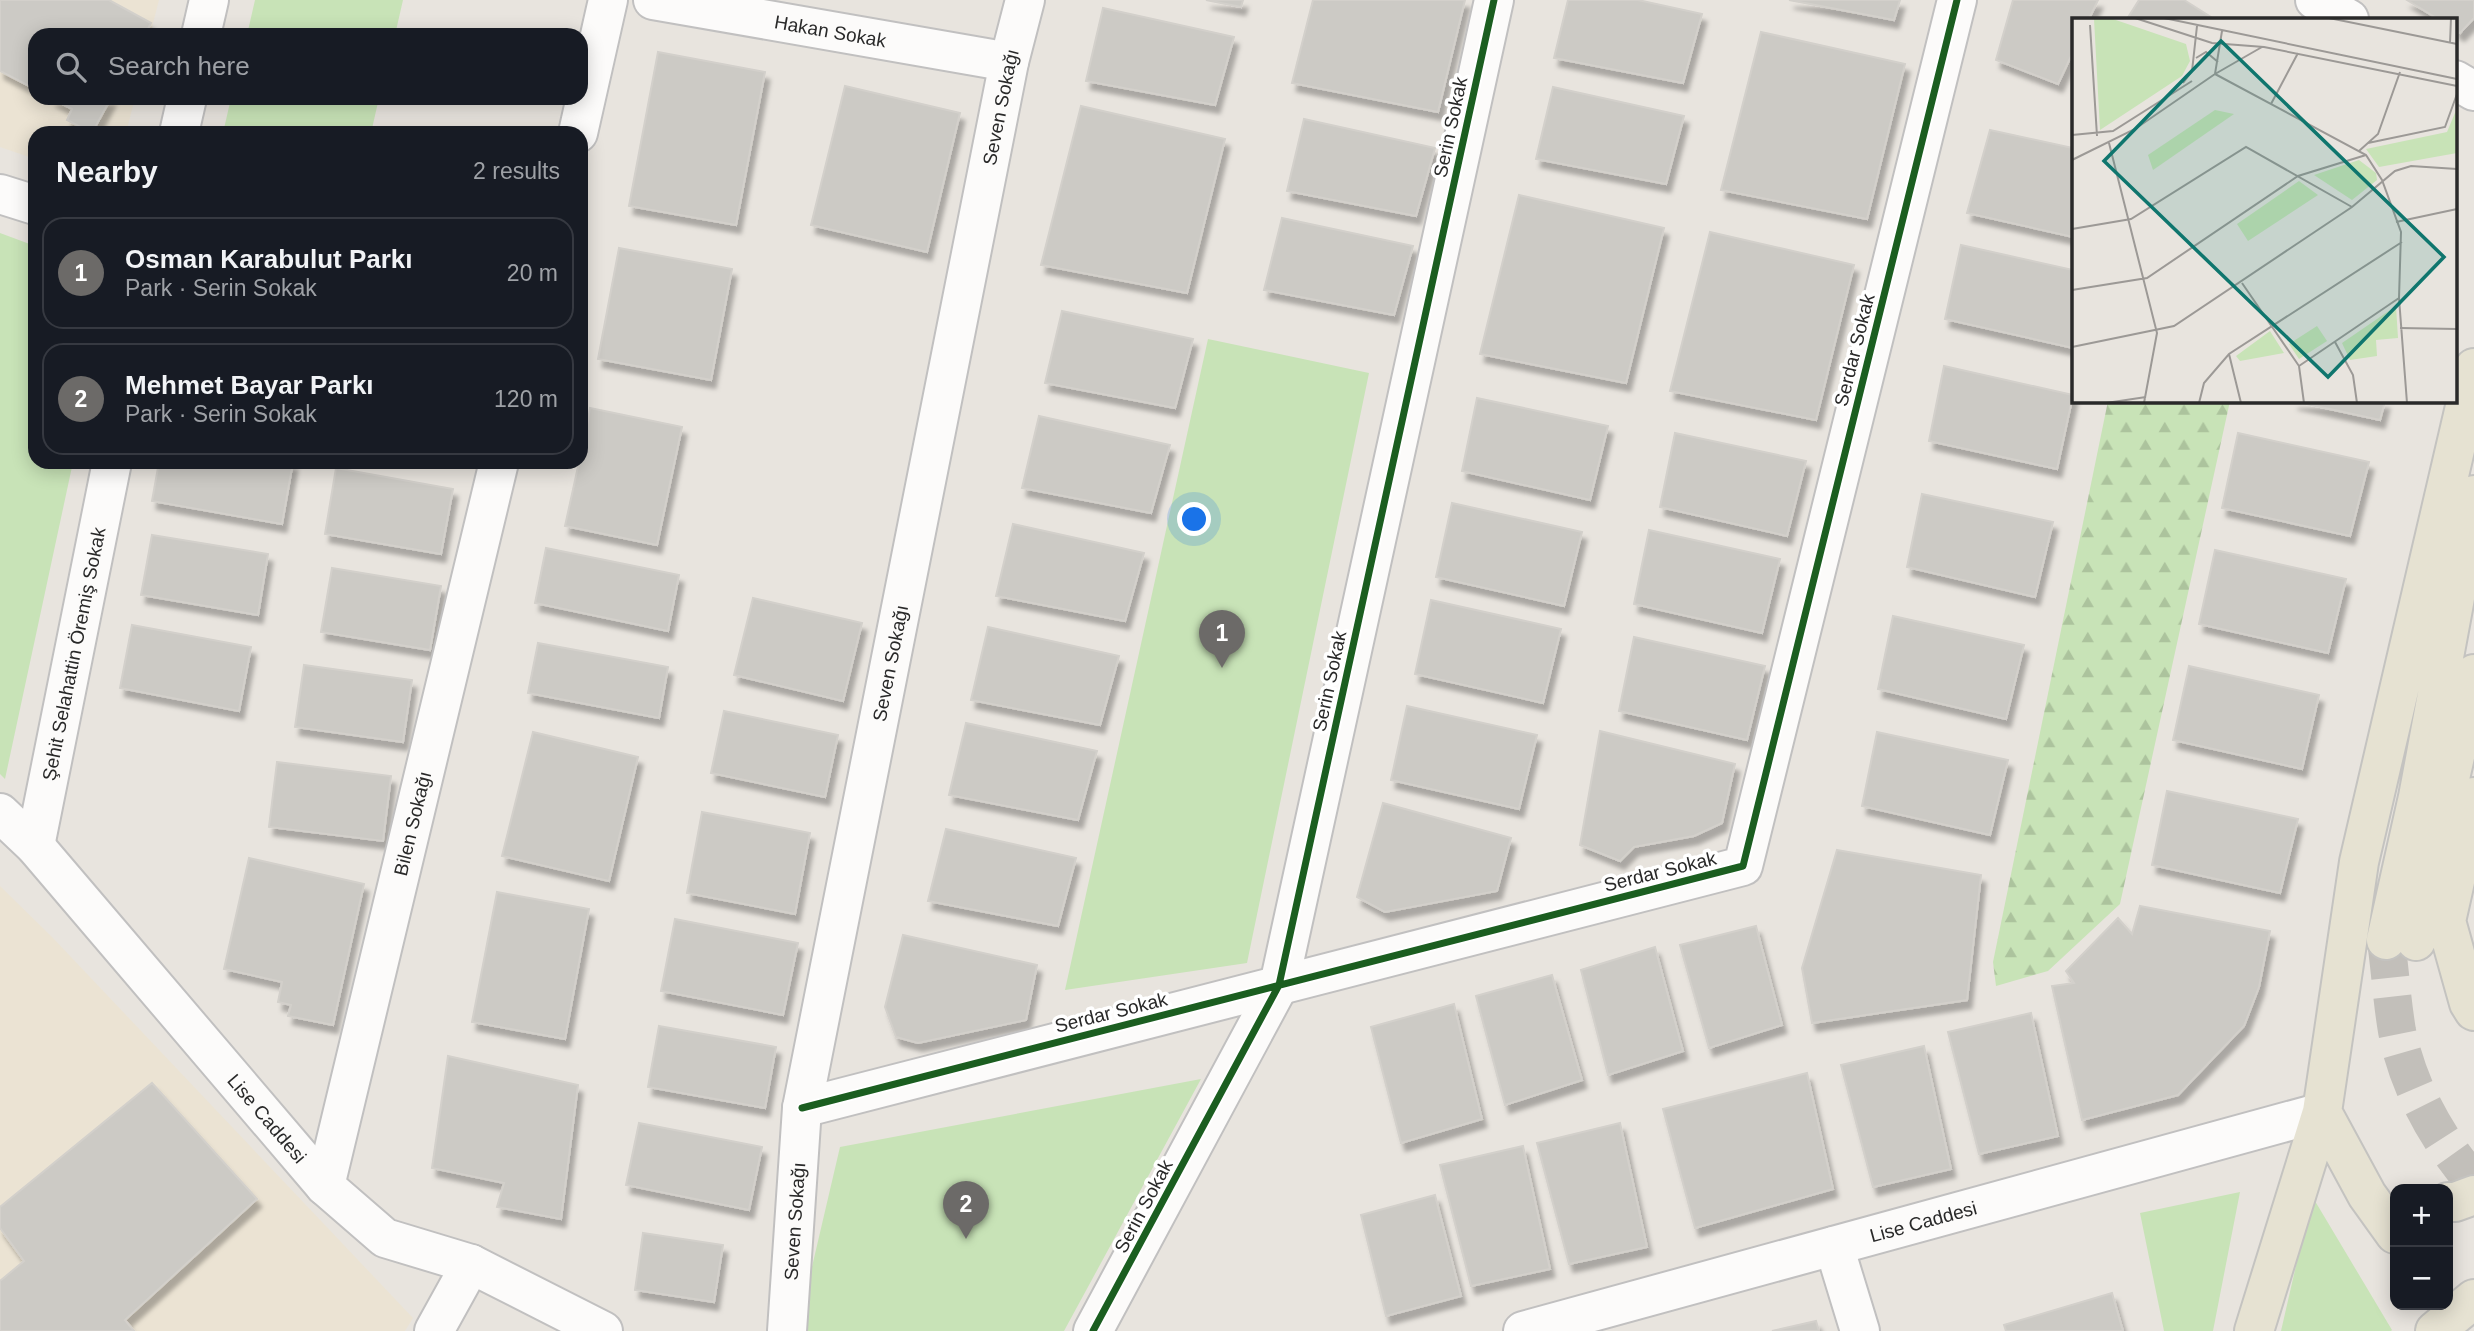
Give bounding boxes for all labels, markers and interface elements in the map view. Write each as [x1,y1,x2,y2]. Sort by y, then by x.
street label: Hakan Sokak [773,11,888,52]
inset map [2072,18,2456,402]
search box [28,28,588,105]
street label: Seven Sokağı [979,47,1023,167]
icon: search [52,48,90,86]
text: Search here [108,51,250,81]
street label: Serin Sokak [1430,74,1472,179]
text: Nearby [56,155,158,188]
text: 2 results [473,158,560,184]
text: Osman Karabulut Parkı [125,244,413,274]
text: 1 [75,260,87,286]
text: 20 m [507,260,558,286]
text: Park · Serin Sokak [125,275,317,301]
street label: Serdar Sokak [1830,291,1879,409]
text: Mehmet Bayar Parkı [125,370,374,400]
text: 2 [75,386,87,412]
text: 120 m [494,386,558,412]
text: Park · Serin Sokak [125,401,317,427]
your location [1177,502,1211,536]
street label: Şehit Selahattin Öremiş Sokak [38,525,110,782]
street label: Seven Sokağı [869,603,912,723]
pin: 1 [1199,610,1245,668]
street label: Serin Sokak [1309,628,1351,733]
street label: Bilen Sokağı [390,769,435,878]
street label: Serdar Sokak [1602,847,1719,896]
street label: Serdar Sokak [1053,988,1170,1037]
street label: Lise Caddesi [223,1070,311,1167]
street label: Serin Sokak [1110,1156,1177,1256]
street label: Seven Sokağı [780,1162,809,1281]
pin: 2 [943,1181,989,1239]
map controls [2390,1184,2453,1310]
button: + [2390,1184,2453,1247]
street label: Lise Caddesi [1868,1197,1979,1246]
button: − [2390,1247,2453,1310]

